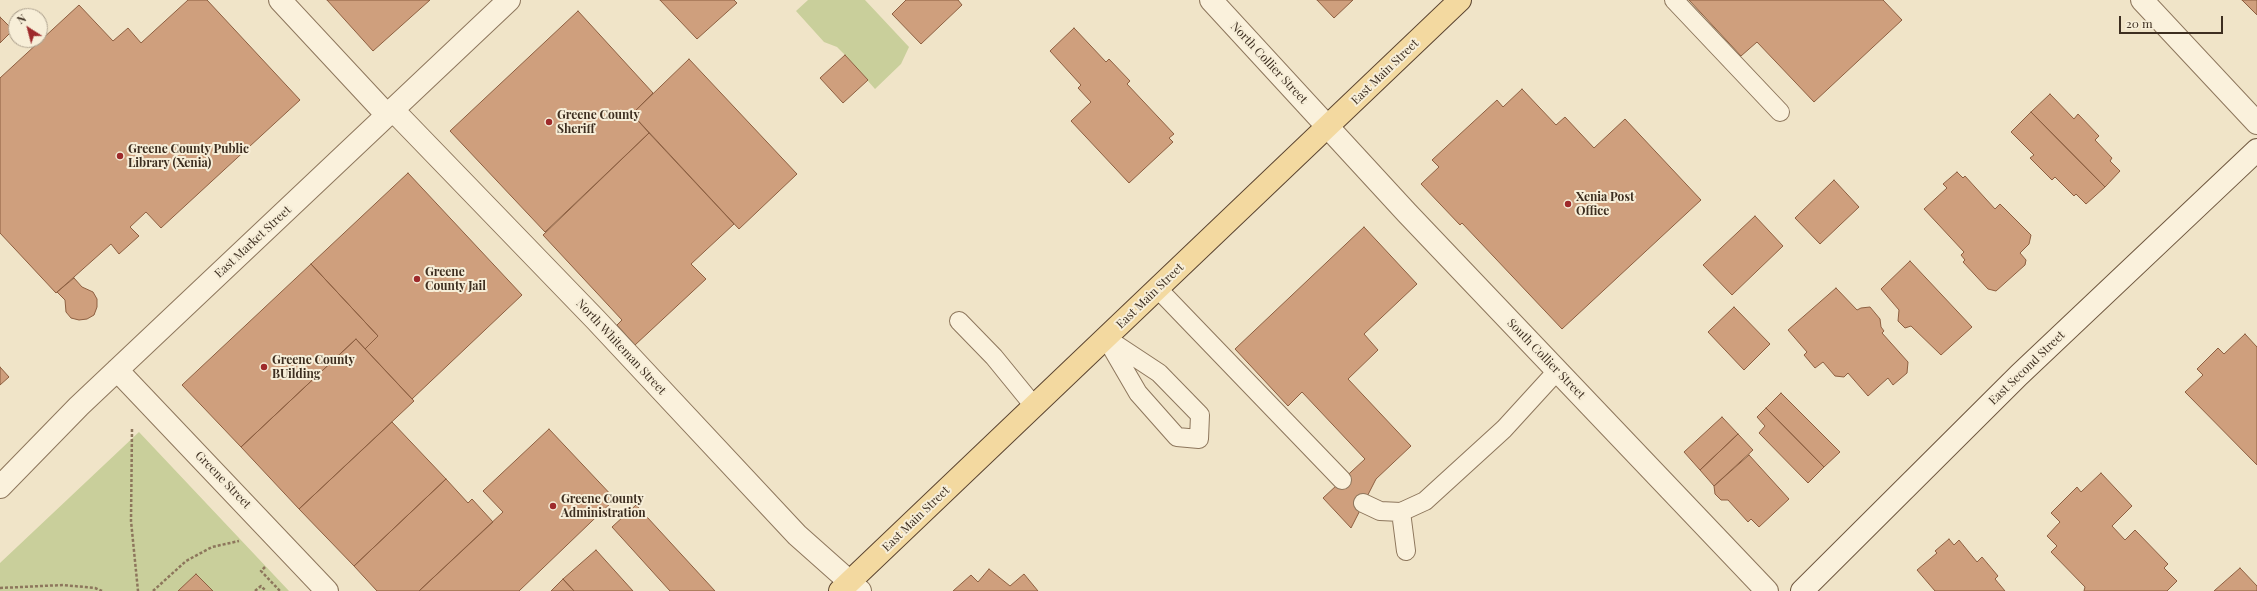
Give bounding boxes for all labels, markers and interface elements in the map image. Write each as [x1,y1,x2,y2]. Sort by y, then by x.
north arrow [8,8,48,48]
scale bar [2121,8,2225,34]
text: N [14,10,29,27]
text: 20 m [2126,15,2153,31]
street label: North Collier Street [1228,19,1310,107]
street label: East Main Street [1348,36,1422,108]
place label: Greene County Sheriff [557,108,640,136]
marker: Greene County Sheriff [544,117,554,127]
place label: Greene County Public Library (Xenia) [128,142,249,170]
marker: Greene County Public Library (Xenia) [115,151,125,161]
place label: Xenia Post Office [1576,190,1634,218]
marker: Xenia Post Office [1563,199,1573,209]
street label: East Market Street [212,203,294,281]
street label: East Main Street [1113,260,1187,332]
place label: Greene County Jail [425,265,486,293]
marker: Greene County Jail [412,274,422,284]
street label: North Whiteman Street [573,296,669,398]
street label: South Collier Street [1504,316,1588,402]
street label: East Second Street [1986,328,2068,408]
place label: Greene County BUilding [272,353,355,381]
marker: Greene County BUilding [259,362,269,372]
street label: Greene Street [192,448,254,512]
street label: East Main Street [879,483,953,555]
place label: Greene County Administration [561,492,646,520]
marker: Greene County Administration [548,501,558,511]

